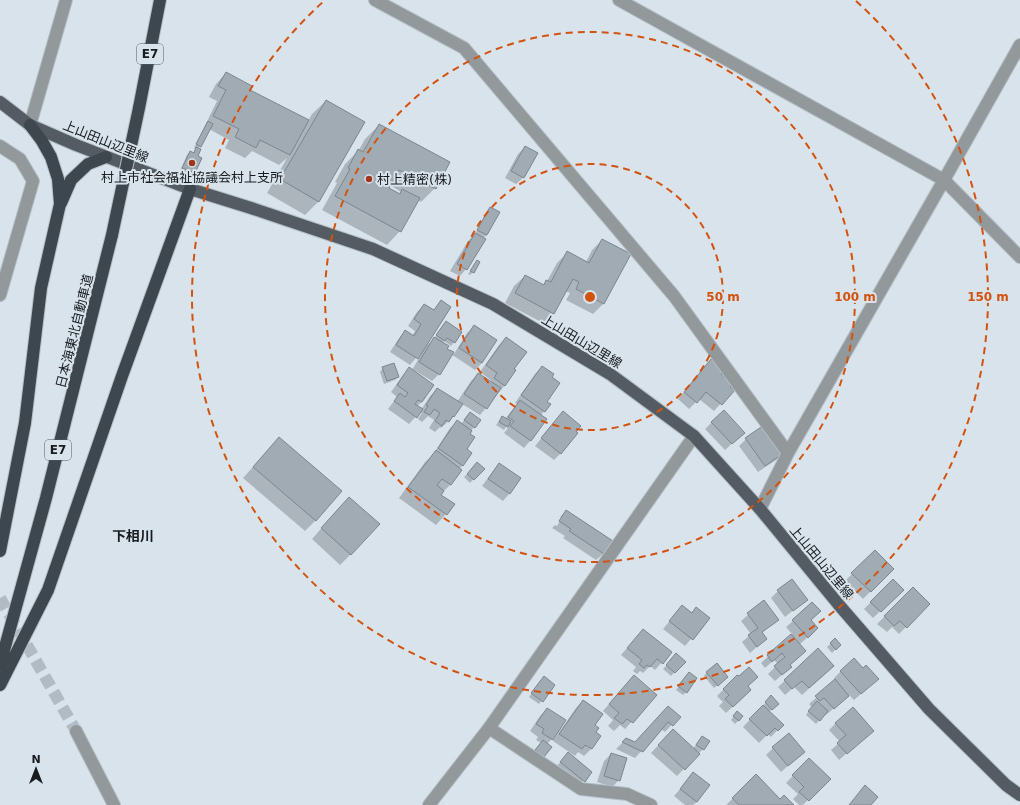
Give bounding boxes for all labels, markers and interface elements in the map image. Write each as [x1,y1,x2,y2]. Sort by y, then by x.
road number: E7 [137,44,163,64]
street label: 上山田山辺里線 [61,117,151,165]
marker: 村上市社会福祉協議会村上支所 [187,158,197,168]
place label: 村上市社会福祉協議会村上支所 [101,170,283,185]
place label: 村上精密(株) [377,172,452,187]
marker: 村上精密(株) [364,174,374,184]
street label: 日本海東北自動車道 [53,273,96,390]
centre of rings [583,290,597,304]
text: 50 m [706,290,740,304]
text: 100 m [834,290,876,304]
text: 150 m [967,290,1009,304]
street label: 上山田山辺里線 [539,312,625,371]
road number: E7 [45,440,71,460]
street label: 上山田山辺里線 [787,523,857,602]
district label: 下相川 [112,528,154,544]
north arrow [16,749,56,789]
text: N [31,753,41,766]

